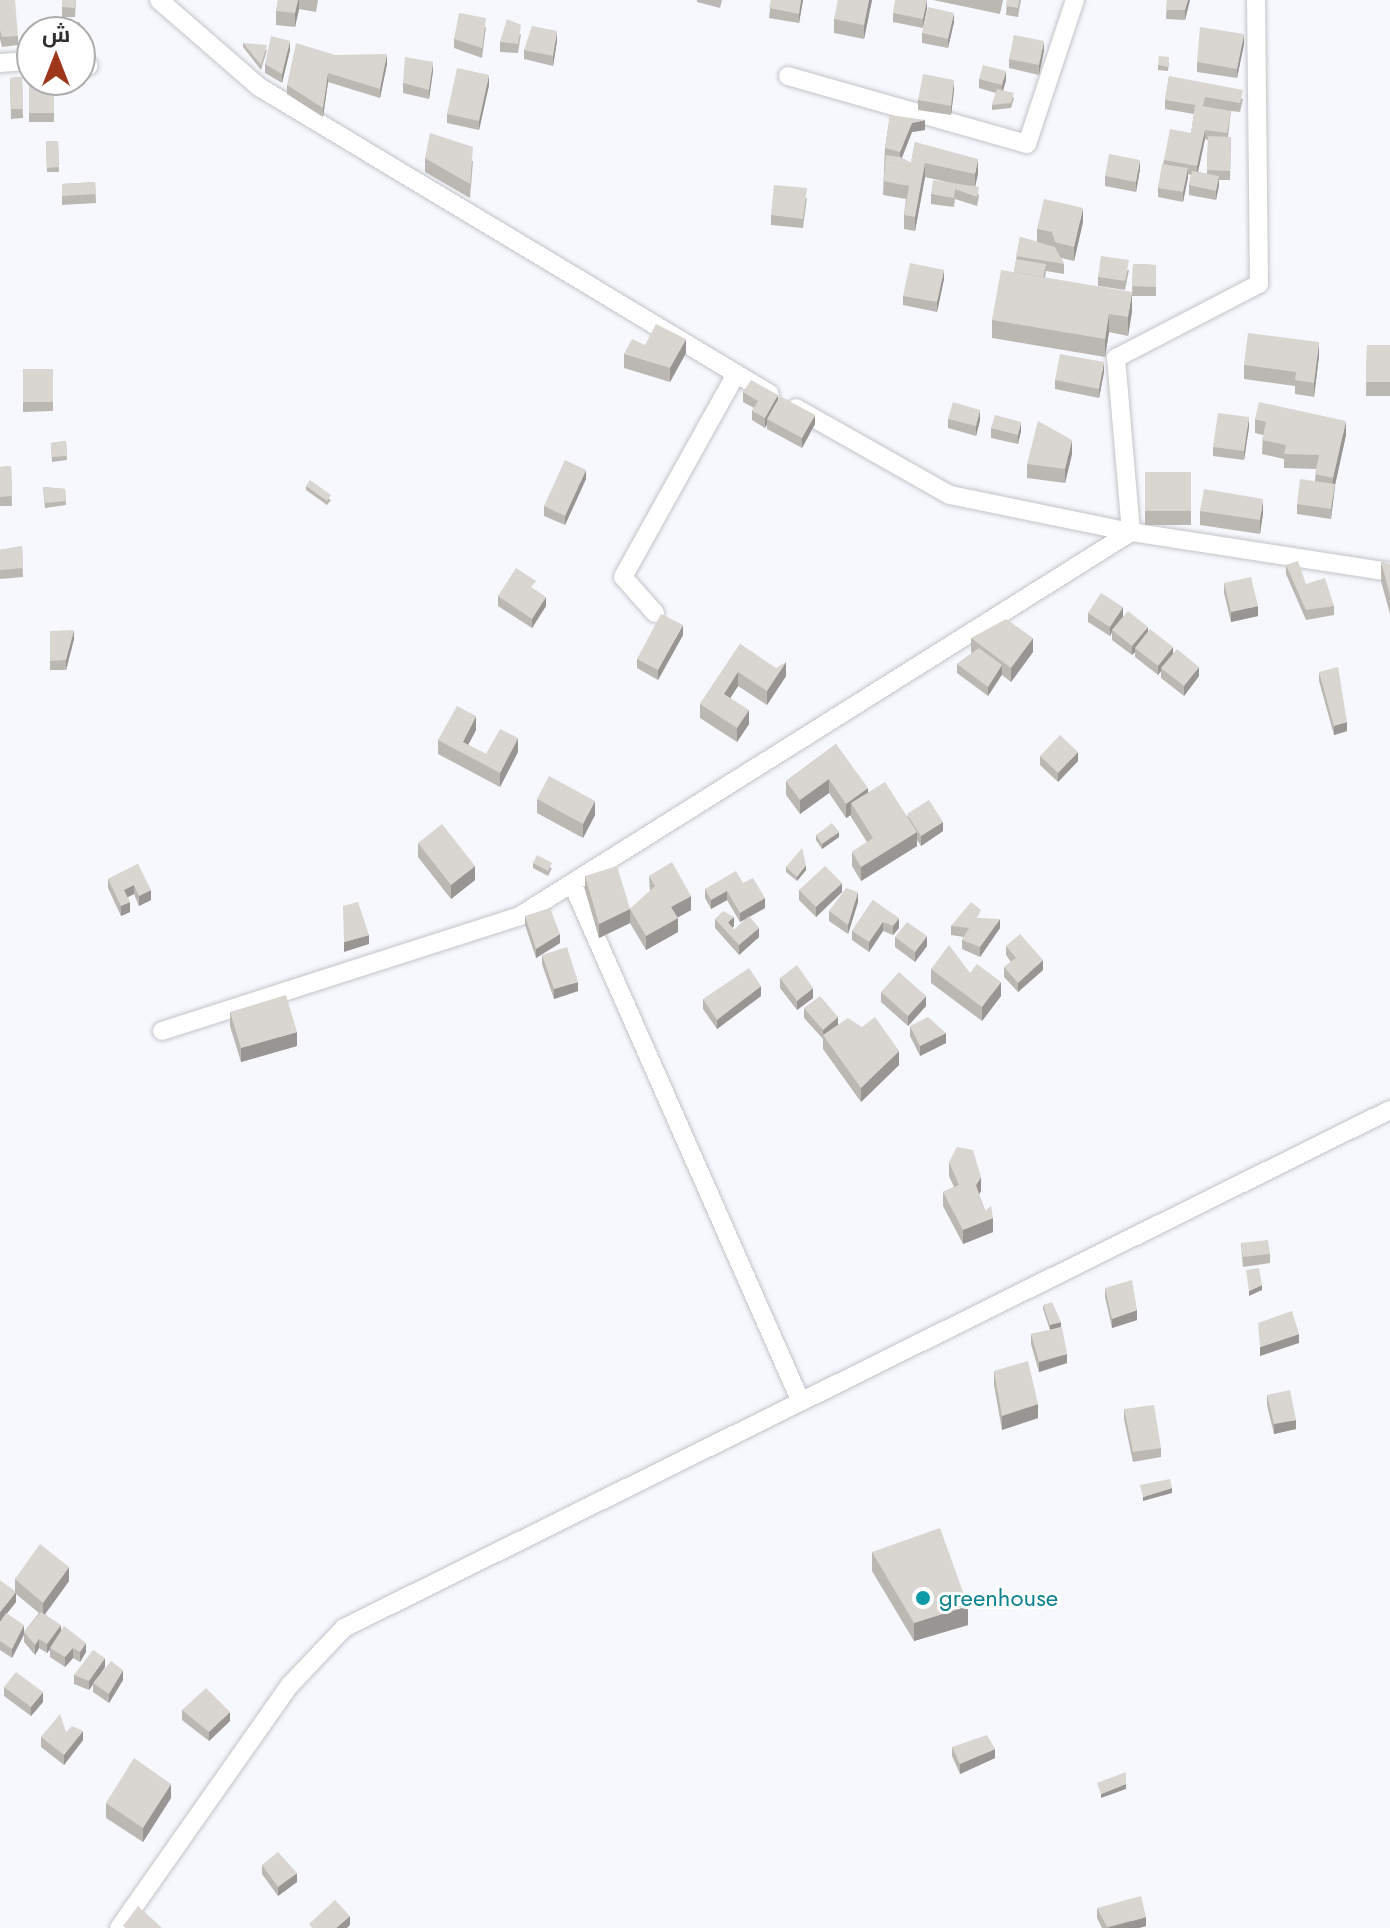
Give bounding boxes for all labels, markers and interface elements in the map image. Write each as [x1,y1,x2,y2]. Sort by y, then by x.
north arrow [16,16,96,96]
text: ش [42,18,70,50]
place label: greenhouse [939,1584,1058,1612]
marker: greenhouse [914,1589,932,1607]

